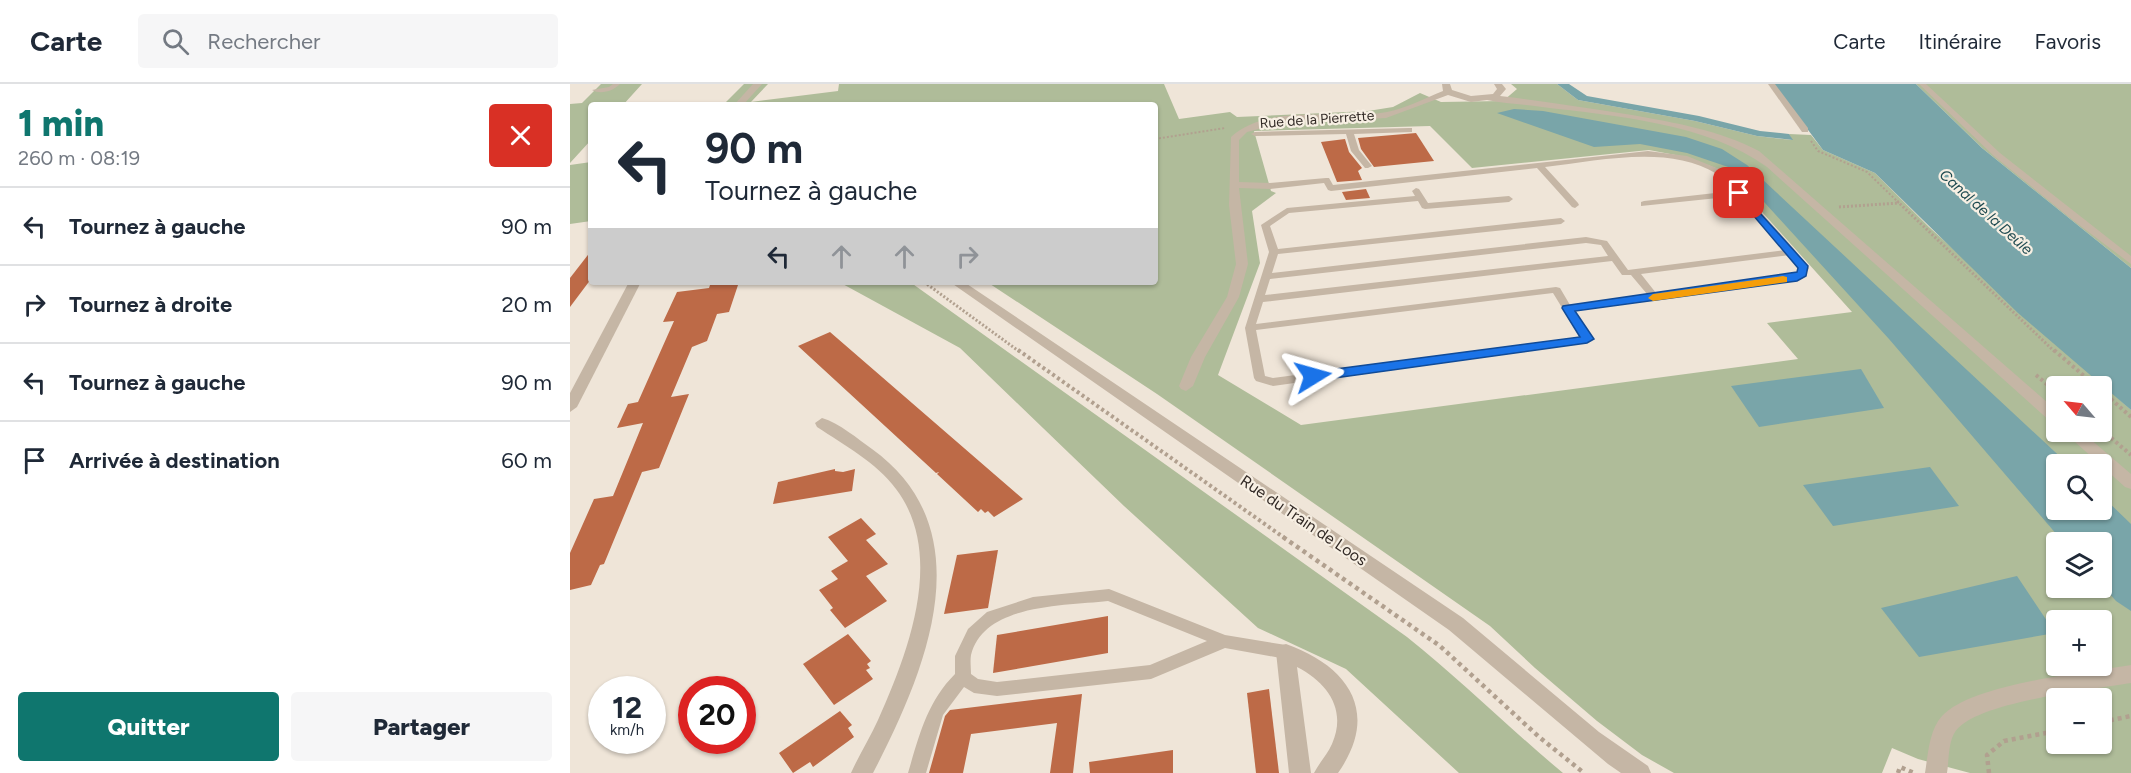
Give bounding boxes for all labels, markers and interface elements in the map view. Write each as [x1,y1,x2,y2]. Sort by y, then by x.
search box [138,14,558,68]
text: Carte [30,24,102,58]
icon: search [159,25,192,58]
text: Rechercher [207,28,320,55]
text: Carte [1833,29,1886,54]
text: Itinéraire [1919,29,2002,54]
text: Favoris [2035,29,2101,54]
text: 1 min [18,102,104,145]
button: close [489,104,552,167]
street label: Rue de la Pierrette [1259,107,1375,132]
text: 90 m [705,123,803,174]
icon: left [606,126,684,204]
text: 260 m · 08:19 [18,146,140,170]
water label: Canal de la Deûle [1936,166,2036,258]
pin [1713,167,1764,218]
text: Tournez à gauche [705,174,917,207]
icon: arrive [1722,176,1755,209]
icon: left [18,210,51,243]
text: Tournez à gauche [69,213,245,240]
text: 90 m [501,213,552,240]
icon: left [762,240,795,273]
icon: ahead [825,240,858,273]
icon: ahead [888,240,921,273]
icon: right [951,240,984,273]
icon: right [18,288,51,321]
text: Tournez à droite [69,291,232,318]
text: 20 m [501,291,552,318]
position arrow [1281,344,1345,408]
icon: left [18,366,51,399]
text: Tournez à gauche [69,369,245,396]
text: 90 m [501,369,552,396]
north arrow [2046,376,2112,442]
map controls [2046,376,2112,754]
icon: arrive [18,444,51,477]
text: Arrivée à destination [69,447,280,474]
text: 60 m [501,447,552,474]
button: search [2046,454,2112,520]
street label: Rue du Train de Loos [1237,471,1371,570]
button: layers [2046,532,2112,598]
button: + [2046,610,2112,676]
speed limit sign: 20 [678,676,756,754]
button: − [2046,688,2112,754]
text: 12 [612,689,642,726]
button: Quitter [18,692,279,761]
button: Partager [291,692,552,761]
text: km/h [610,721,644,739]

